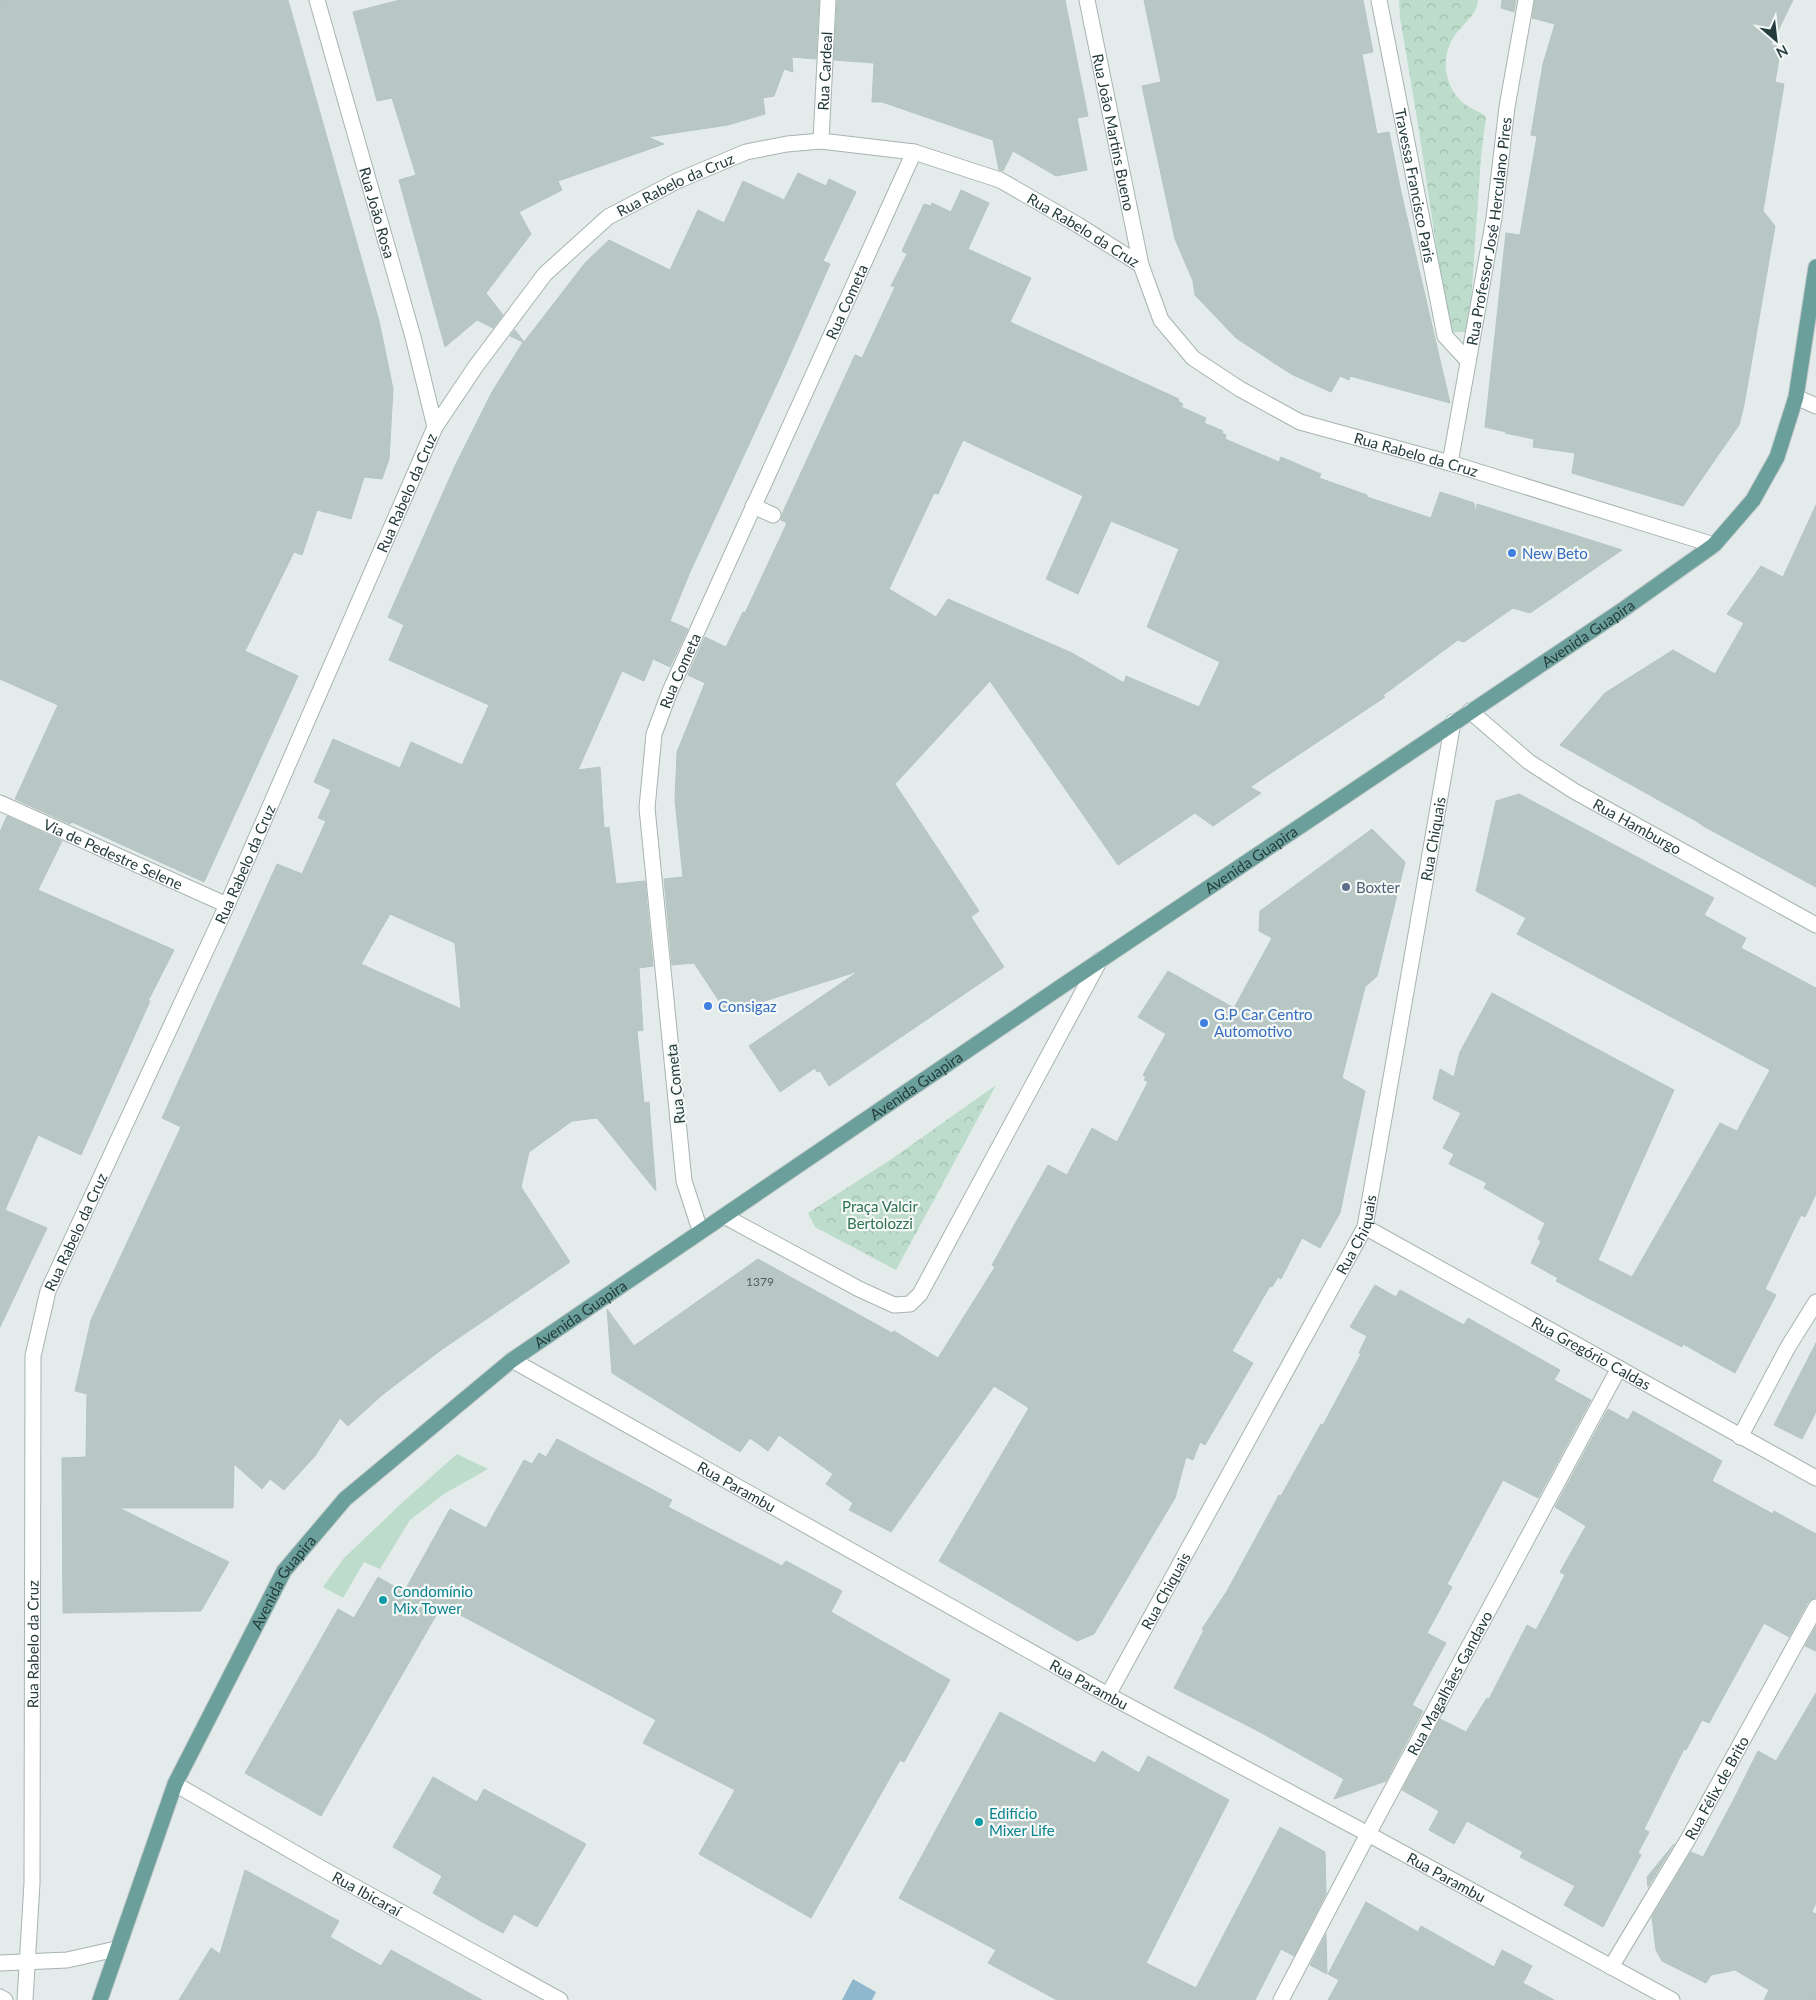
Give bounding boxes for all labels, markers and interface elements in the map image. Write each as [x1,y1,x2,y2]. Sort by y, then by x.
north arrow [1751,15,1801,65]
street label: Rua Cardeal [814,31,835,111]
text: N [1774,42,1791,62]
street label: Rua João Martins Bueno [1089,52,1139,213]
street label: Travessa Francisco Paris [1391,107,1439,264]
street label: Rua Professor José Herculano Pires [1462,116,1515,347]
street label: Rua Rabelo da Cruz [613,149,737,220]
street label: Rua João Rosa [356,165,399,260]
street label: Rua Rabelo da Cruz [1024,189,1143,271]
street label: Rua Cometa [822,261,871,342]
street label: Rua Rabelo da Cruz [1352,428,1481,480]
street label: Rua Rabelo da Cruz [373,430,440,555]
place label: New Beto [1522,544,1588,562]
marker: New Beto [1506,547,1518,559]
street label: Avenida Guapira [1538,595,1638,671]
street label: Rua Cometa [655,630,704,711]
street label: Rua Hamburgo [1590,794,1685,858]
street label: Rua Chiquais [1416,795,1449,882]
street label: Rua Rabelo da Cruz [211,802,279,926]
street label: Via de Pedestre Selene [41,815,186,893]
street label: Avenida Guapira [1201,822,1301,897]
place label: Boxter [1356,878,1400,896]
marker: Boxter [1340,881,1352,893]
place label: Consigaz [718,997,777,1015]
marker: Consigaz [702,1000,714,1012]
place label: G.P Car Centro Automotivo [1214,1005,1312,1040]
marker: G.P Car Centro Automotivo [1198,1017,1210,1029]
street label: Rua Cometa [662,1043,688,1125]
street label: Avenida Guapira [866,1047,966,1123]
street label: Rua Rabelo da Cruz [40,1170,111,1294]
street label: Rua Chiquais [1332,1193,1379,1277]
park label: Praça Valcir Bertolozzi [842,1197,918,1232]
house number: 1379 [746,1274,774,1289]
street label: Avenida Guapira [530,1276,630,1352]
street label: Rua Gregório Caldas [1528,1313,1654,1393]
street label: Rua Parambu [695,1457,779,1516]
street label: Avenida Guapira [247,1531,319,1632]
street label: Rua Chiquais [1137,1549,1194,1632]
street label: Rua Rabelo da Cruz [23,1580,42,1708]
place label: Condomínio Mix Tower [393,1582,473,1617]
marker: Condomínio Mix Tower [377,1594,389,1606]
street label: Rua Magalhães Gandavo [1403,1608,1496,1758]
street label: Rua Parambu [1047,1655,1131,1713]
street label: Rua Félix de Brito [1681,1733,1752,1843]
place label: Edifício Mixer Life [989,1804,1055,1839]
marker: Edifício Mixer Life [973,1816,985,1828]
street label: Rua Parambu [1404,1848,1489,1906]
street label: Rua Ibicaraí [329,1867,406,1920]

